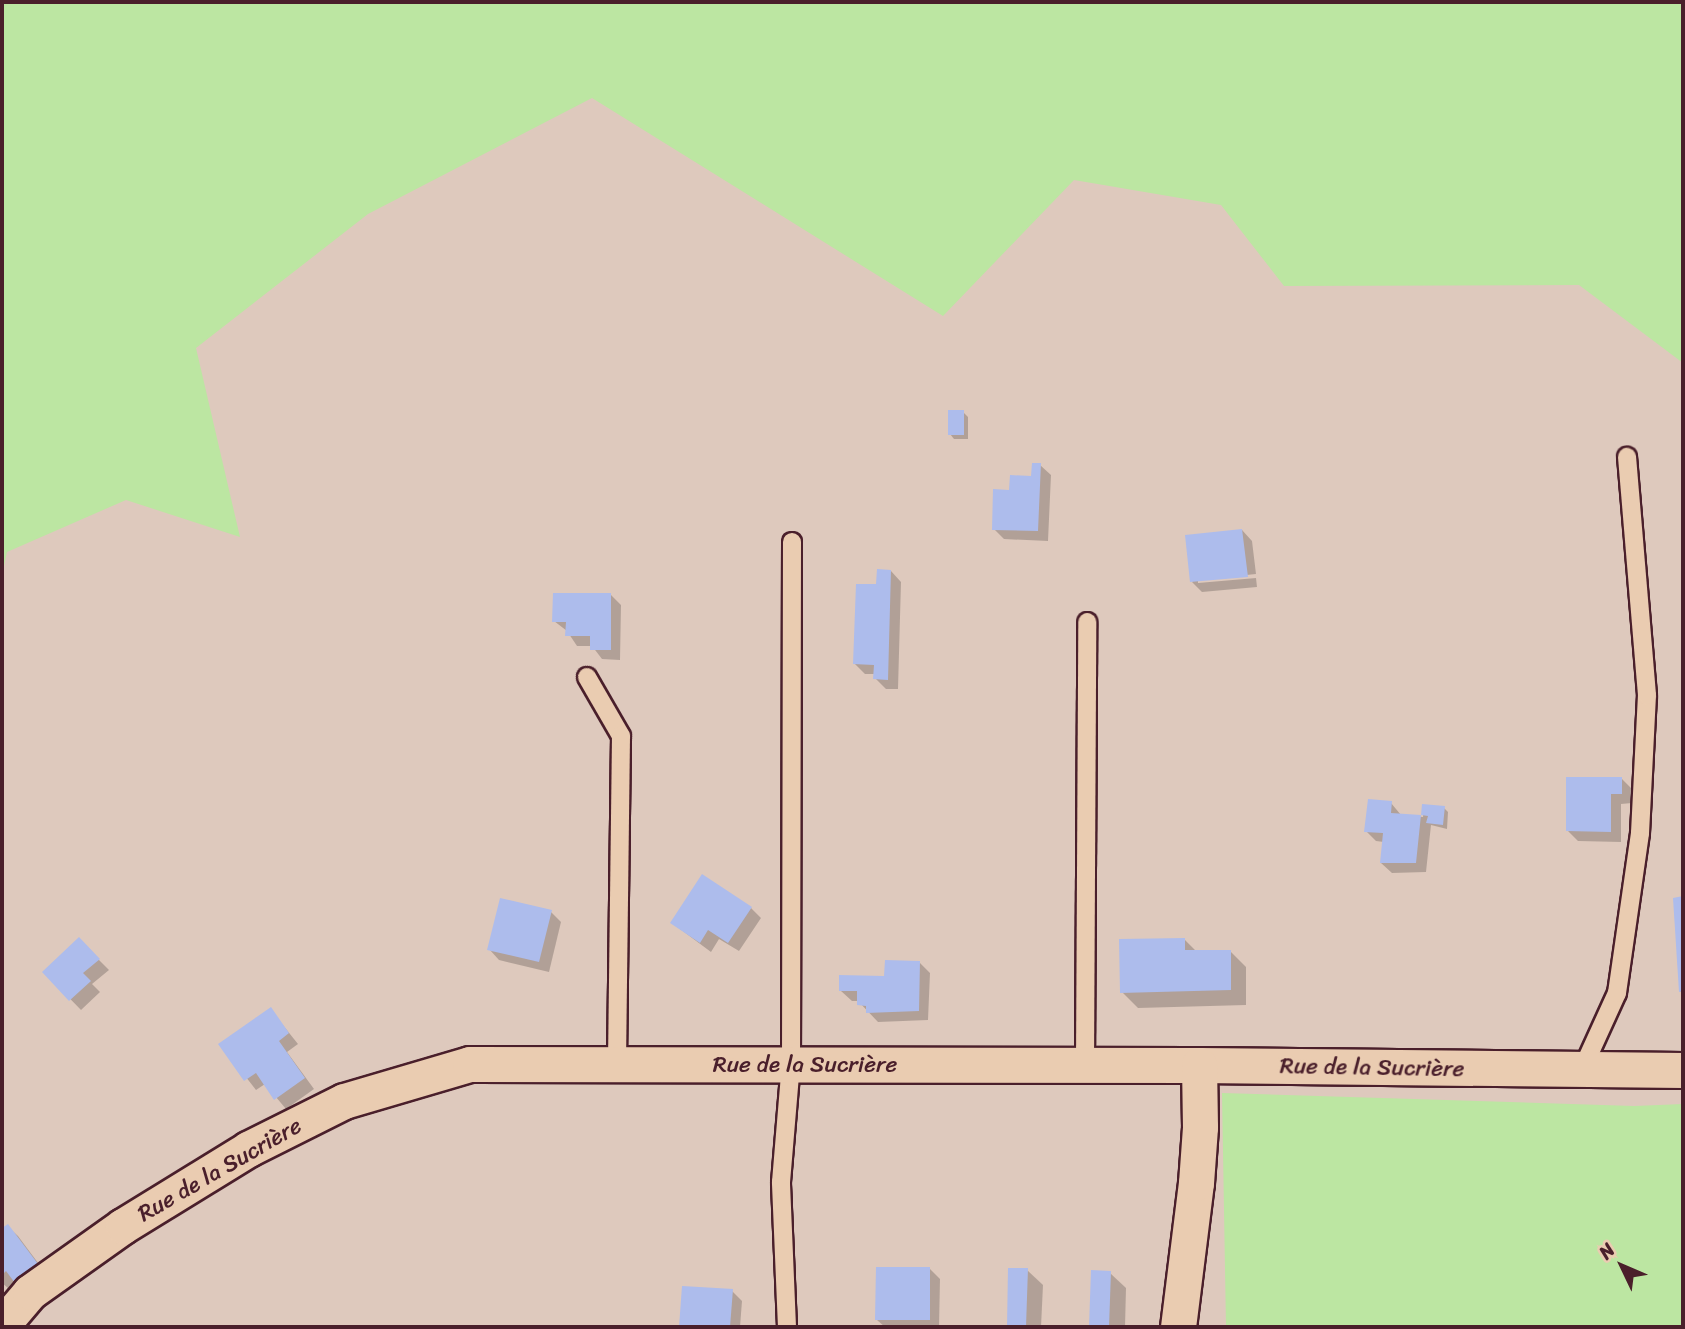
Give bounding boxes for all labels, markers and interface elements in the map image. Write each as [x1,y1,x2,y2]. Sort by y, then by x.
street label: Rue de la Sucrière [713,1051,897,1079]
street label: Rue de la Sucrière [1280,1053,1464,1083]
street label: Rue de la Sucrière [133,1112,307,1228]
north arrow [1587,1231,1657,1301]
text: N [1590,1235,1623,1267]

